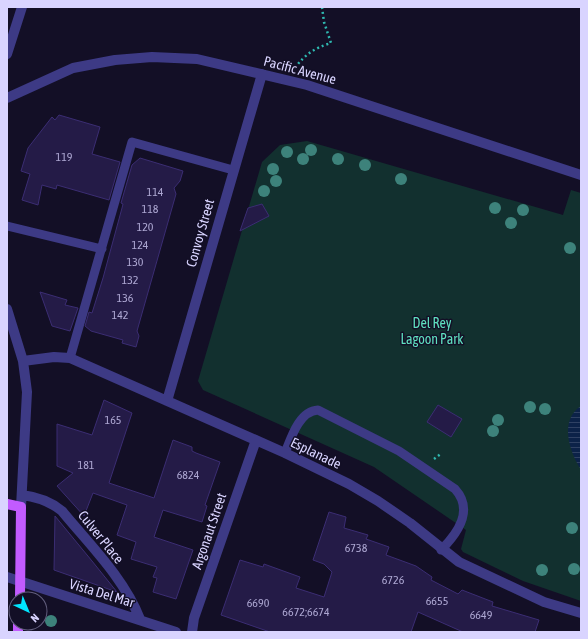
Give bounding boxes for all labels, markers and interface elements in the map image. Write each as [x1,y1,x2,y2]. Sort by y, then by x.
street label: Pacific Avenue [262,53,338,87]
house number: 119 [56,150,73,164]
house number: 114 [147,185,164,199]
street label: Convoy Street [183,197,217,269]
house number: 118 [142,202,159,216]
house number: 120 [137,220,154,234]
house number: 124 [132,238,149,252]
house number: 130 [127,255,144,269]
house number: 132 [122,273,138,287]
house number: 136 [117,291,134,305]
house number: 142 [112,308,128,322]
park label: Del Rey Lagoon Park [401,315,463,347]
house number: 165 [105,413,121,427]
street label: Esplanade [288,434,344,472]
house number: 181 [78,458,95,472]
house number: 6824 [177,468,200,482]
street label: Argonaut Street [188,491,230,571]
street label: Culver Place [75,507,127,567]
house number: 6738 [345,541,368,555]
house number: 6726 [382,573,405,587]
street label: Vista Del Mar [67,576,137,611]
north arrow [8,591,48,631]
house number: 6655 [426,594,448,608]
house number: 6690 [247,596,270,610]
house number: 6672;6674 [282,605,330,619]
house number: 6649 [470,608,493,622]
text: N [28,612,41,625]

